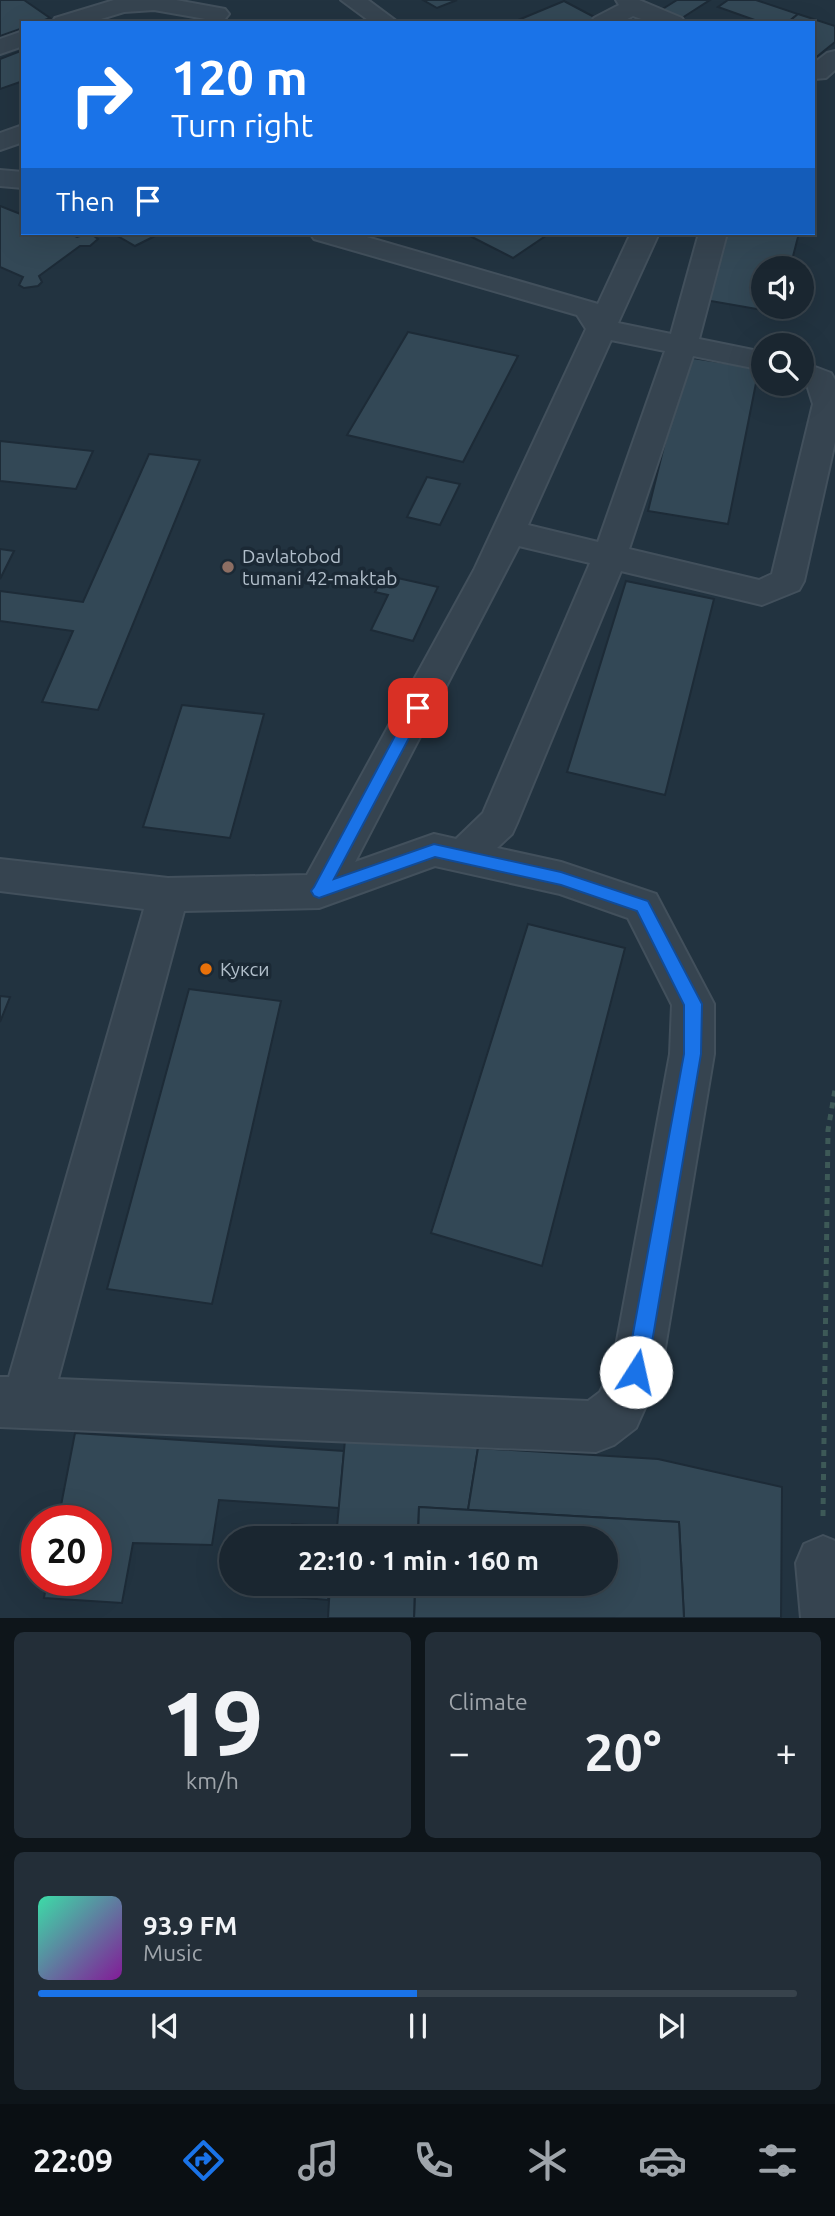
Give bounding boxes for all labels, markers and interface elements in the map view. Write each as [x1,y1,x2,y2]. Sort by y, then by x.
icon: right [56,49,147,140]
text: 120 m [171,49,308,104]
text: Turn right [171,107,313,143]
icon: arrive [129,182,167,220]
text: Then [56,187,115,216]
map controls [751,256,814,396]
button: sound [751,256,814,319]
button: search [751,333,814,396]
place label: Davlatobod tumani 42-maktab [242,545,397,589]
marker: Davlatobod tumani 42-maktab [220,559,236,575]
pin [388,678,448,738]
icon: arrive [399,689,437,727]
place label: Кукси [220,958,270,980]
marker: Кукси [198,961,214,977]
position arrow [599,1335,673,1409]
speed limit sign: 20 [21,1505,112,1596]
text: 22:10 · 1 min · 160 m [298,1546,539,1575]
text: 19 [161,1671,264,1773]
text: Climate [449,1689,528,1714]
text: 20° [584,1723,661,1781]
text: − [449,1731,470,1773]
text: + [776,1731,797,1773]
text: km/h [186,1768,239,1793]
text: 93.9 FM [143,1911,237,1940]
text: Music [143,1940,202,1965]
icon: previous [146,2007,184,2045]
icon: pause [399,2007,437,2045]
icon: next [652,2007,690,2045]
icon: directions [179,2136,228,2185]
icon: music [294,2136,343,2185]
icon: phone [409,2136,458,2185]
icon: climate [523,2136,572,2185]
icon: car [638,2136,687,2185]
icon: filters [753,2136,802,2185]
text: 22:09 [33,2142,113,2178]

